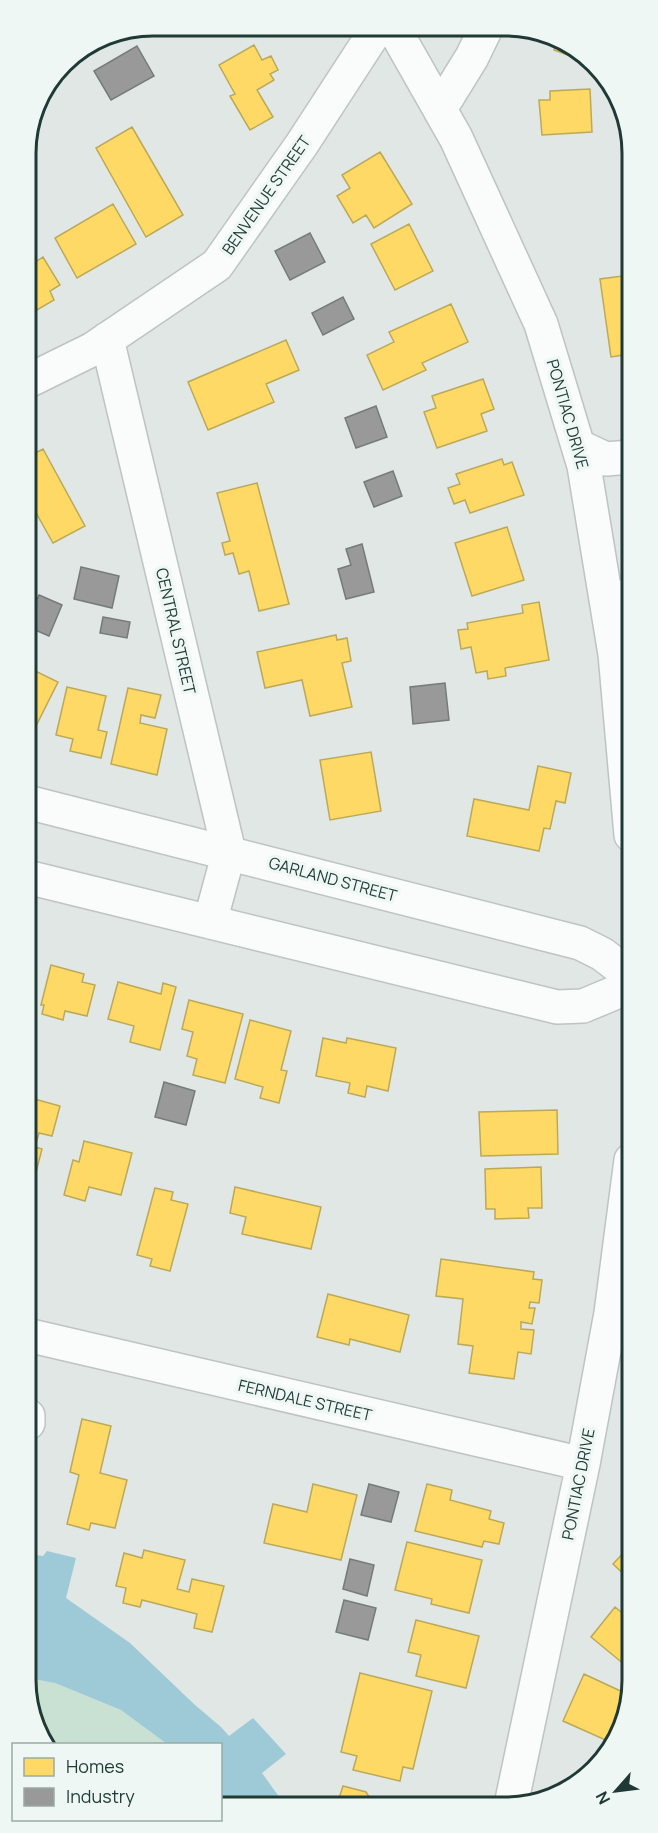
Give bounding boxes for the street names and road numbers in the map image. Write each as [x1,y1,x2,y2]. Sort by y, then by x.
street label: BENVENUE STREET [217,131,316,259]
street label: PONTIAC DRIVE [542,357,594,471]
street label: CENTRAL STREET [151,566,201,697]
street label: GARLAND STREET [267,851,400,907]
street label: FERNDALE STREET [236,1374,374,1426]
street label: PONTIAC DRIVE [556,1426,600,1542]

